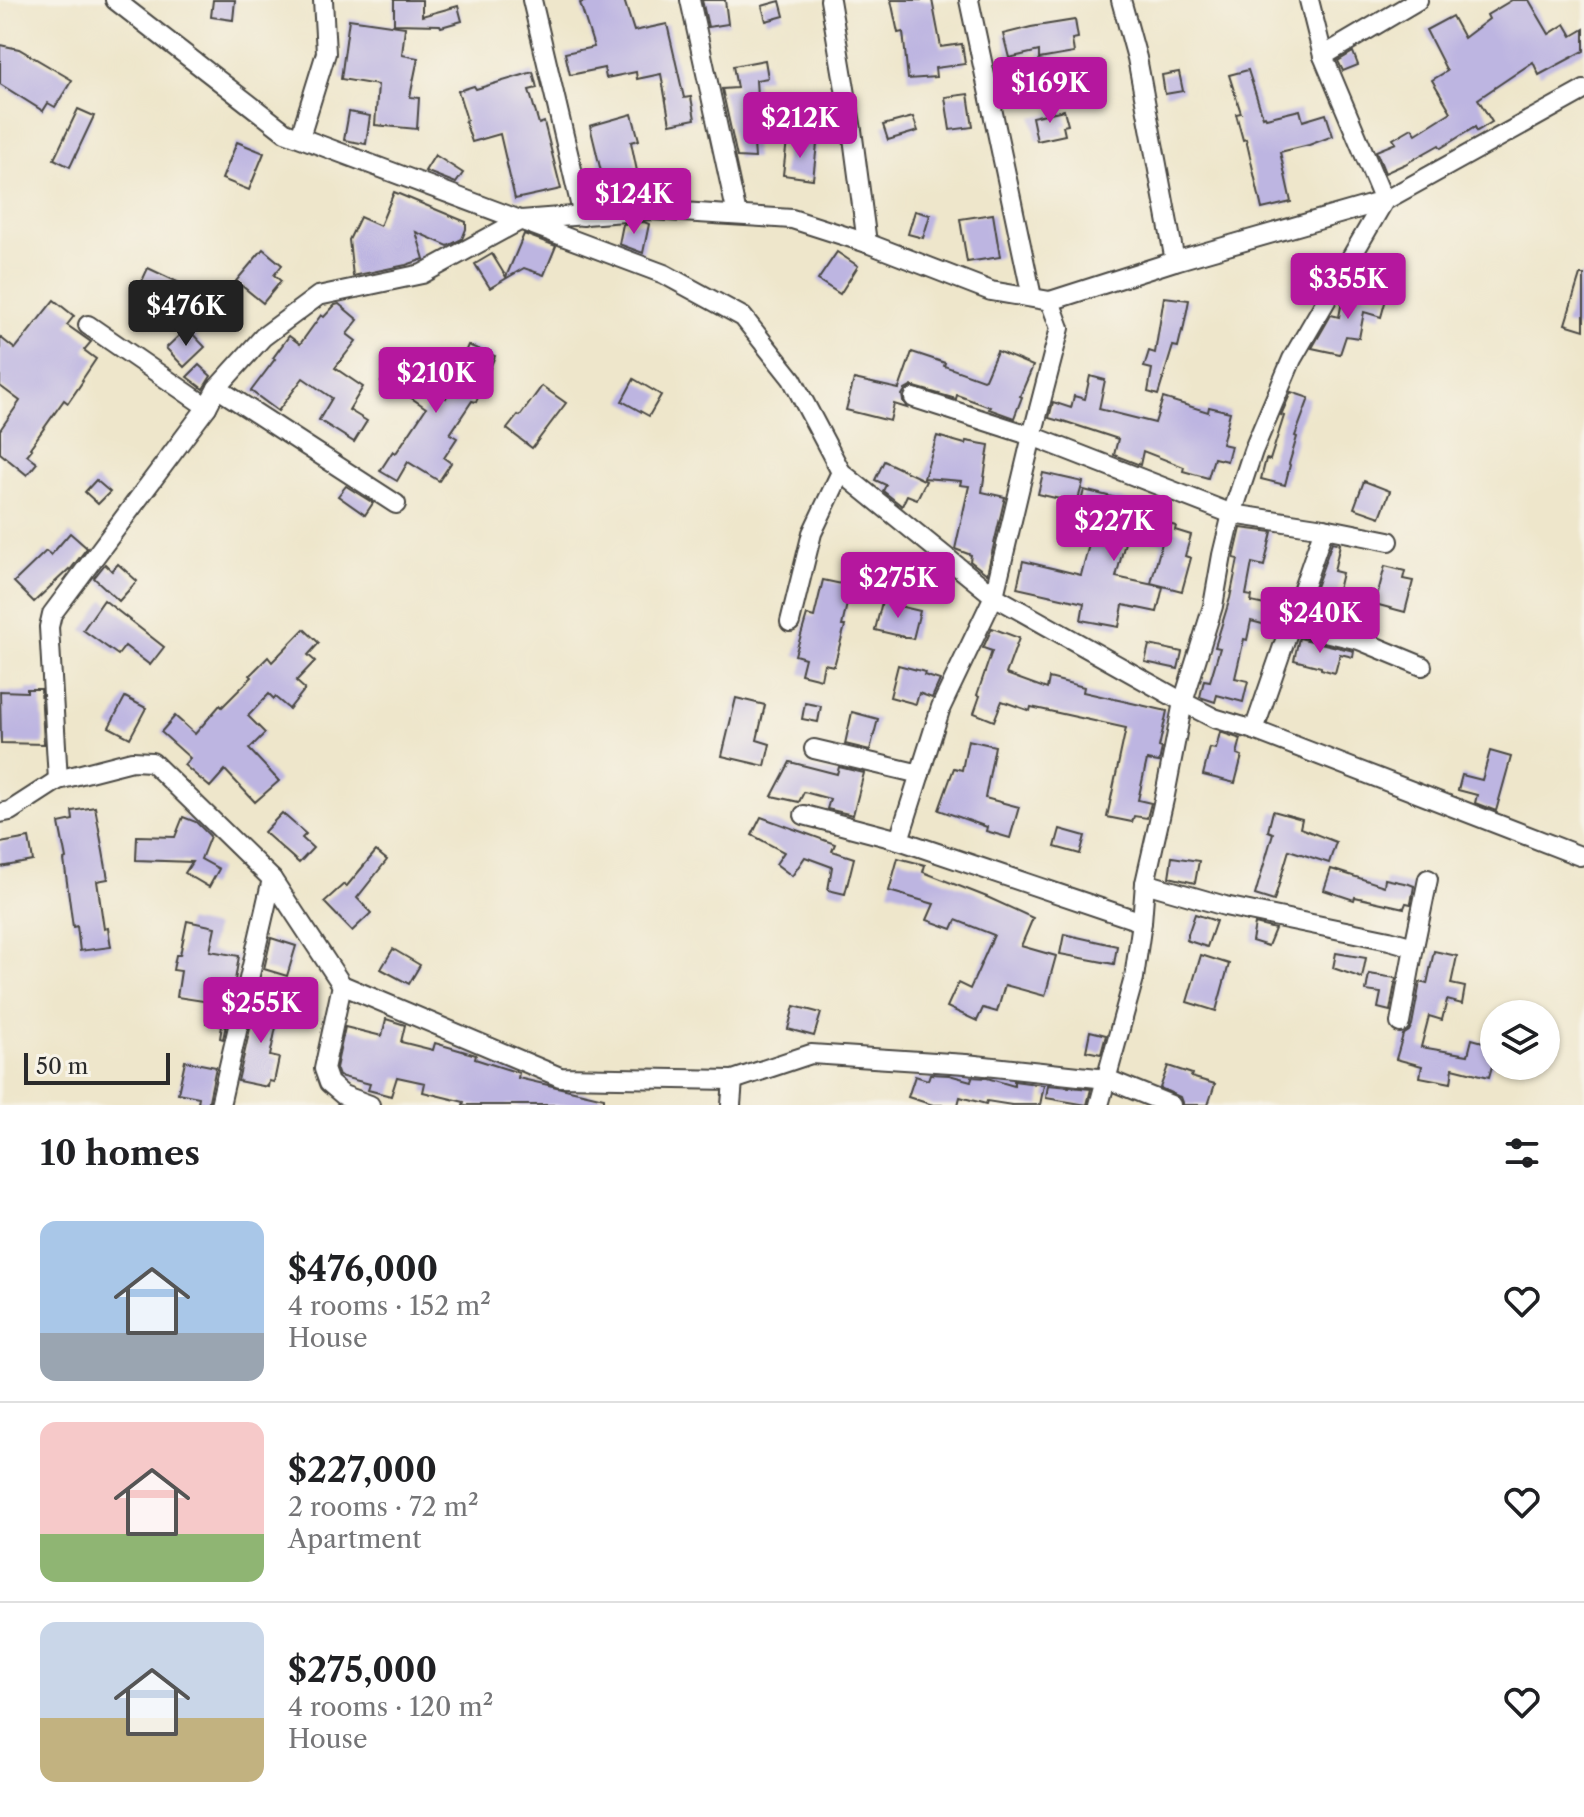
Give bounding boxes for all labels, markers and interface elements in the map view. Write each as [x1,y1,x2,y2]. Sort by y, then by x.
pin: $169K [994,57,1106,125]
text: $169K [1011,67,1089,99]
pin: $212K [744,92,856,160]
text: $212K [761,102,839,134]
pin: $124K [578,168,690,236]
text: $124K [595,178,673,210]
pin: $355K [1292,253,1404,321]
text: $355K [1309,263,1387,295]
pin: $476K [130,280,242,348]
text: $476K [146,290,226,322]
pin: $210K [380,347,492,415]
text: $210K [397,357,475,389]
pin: $227K [1058,495,1170,563]
text: $227K [1074,505,1154,537]
pin: $275K [842,552,954,620]
text: $275K [859,562,937,594]
pin: $240K [1264,587,1376,655]
text: $240K [1279,597,1361,629]
pin: $255K [205,977,317,1045]
text: $255K [221,987,301,1019]
map controls [1480,1000,1560,1080]
button: layers [1480,1000,1560,1080]
scale bar [24,1049,170,1085]
text: 50 m [36,1053,88,1080]
icon: filters [1500,1131,1544,1175]
text: 10 homes [40,1132,200,1174]
text: $476,000 [288,1248,438,1290]
icon: home [104,1253,200,1349]
icon: heart [1500,1279,1544,1323]
text: 4 rooms · 152 m² [288,1290,491,1322]
text: House [288,1322,368,1354]
text: $227,000 [288,1449,437,1491]
icon: home [104,1454,200,1550]
icon: heart [1500,1480,1544,1524]
text: 2 rooms · 72 m² [288,1491,479,1523]
text: Apartment [288,1523,421,1555]
text: $275,000 [288,1649,437,1691]
icon: home [104,1654,200,1750]
icon: heart [1500,1680,1544,1724]
text: 4 rooms · 120 m² [288,1691,493,1723]
text: House [288,1723,368,1755]

